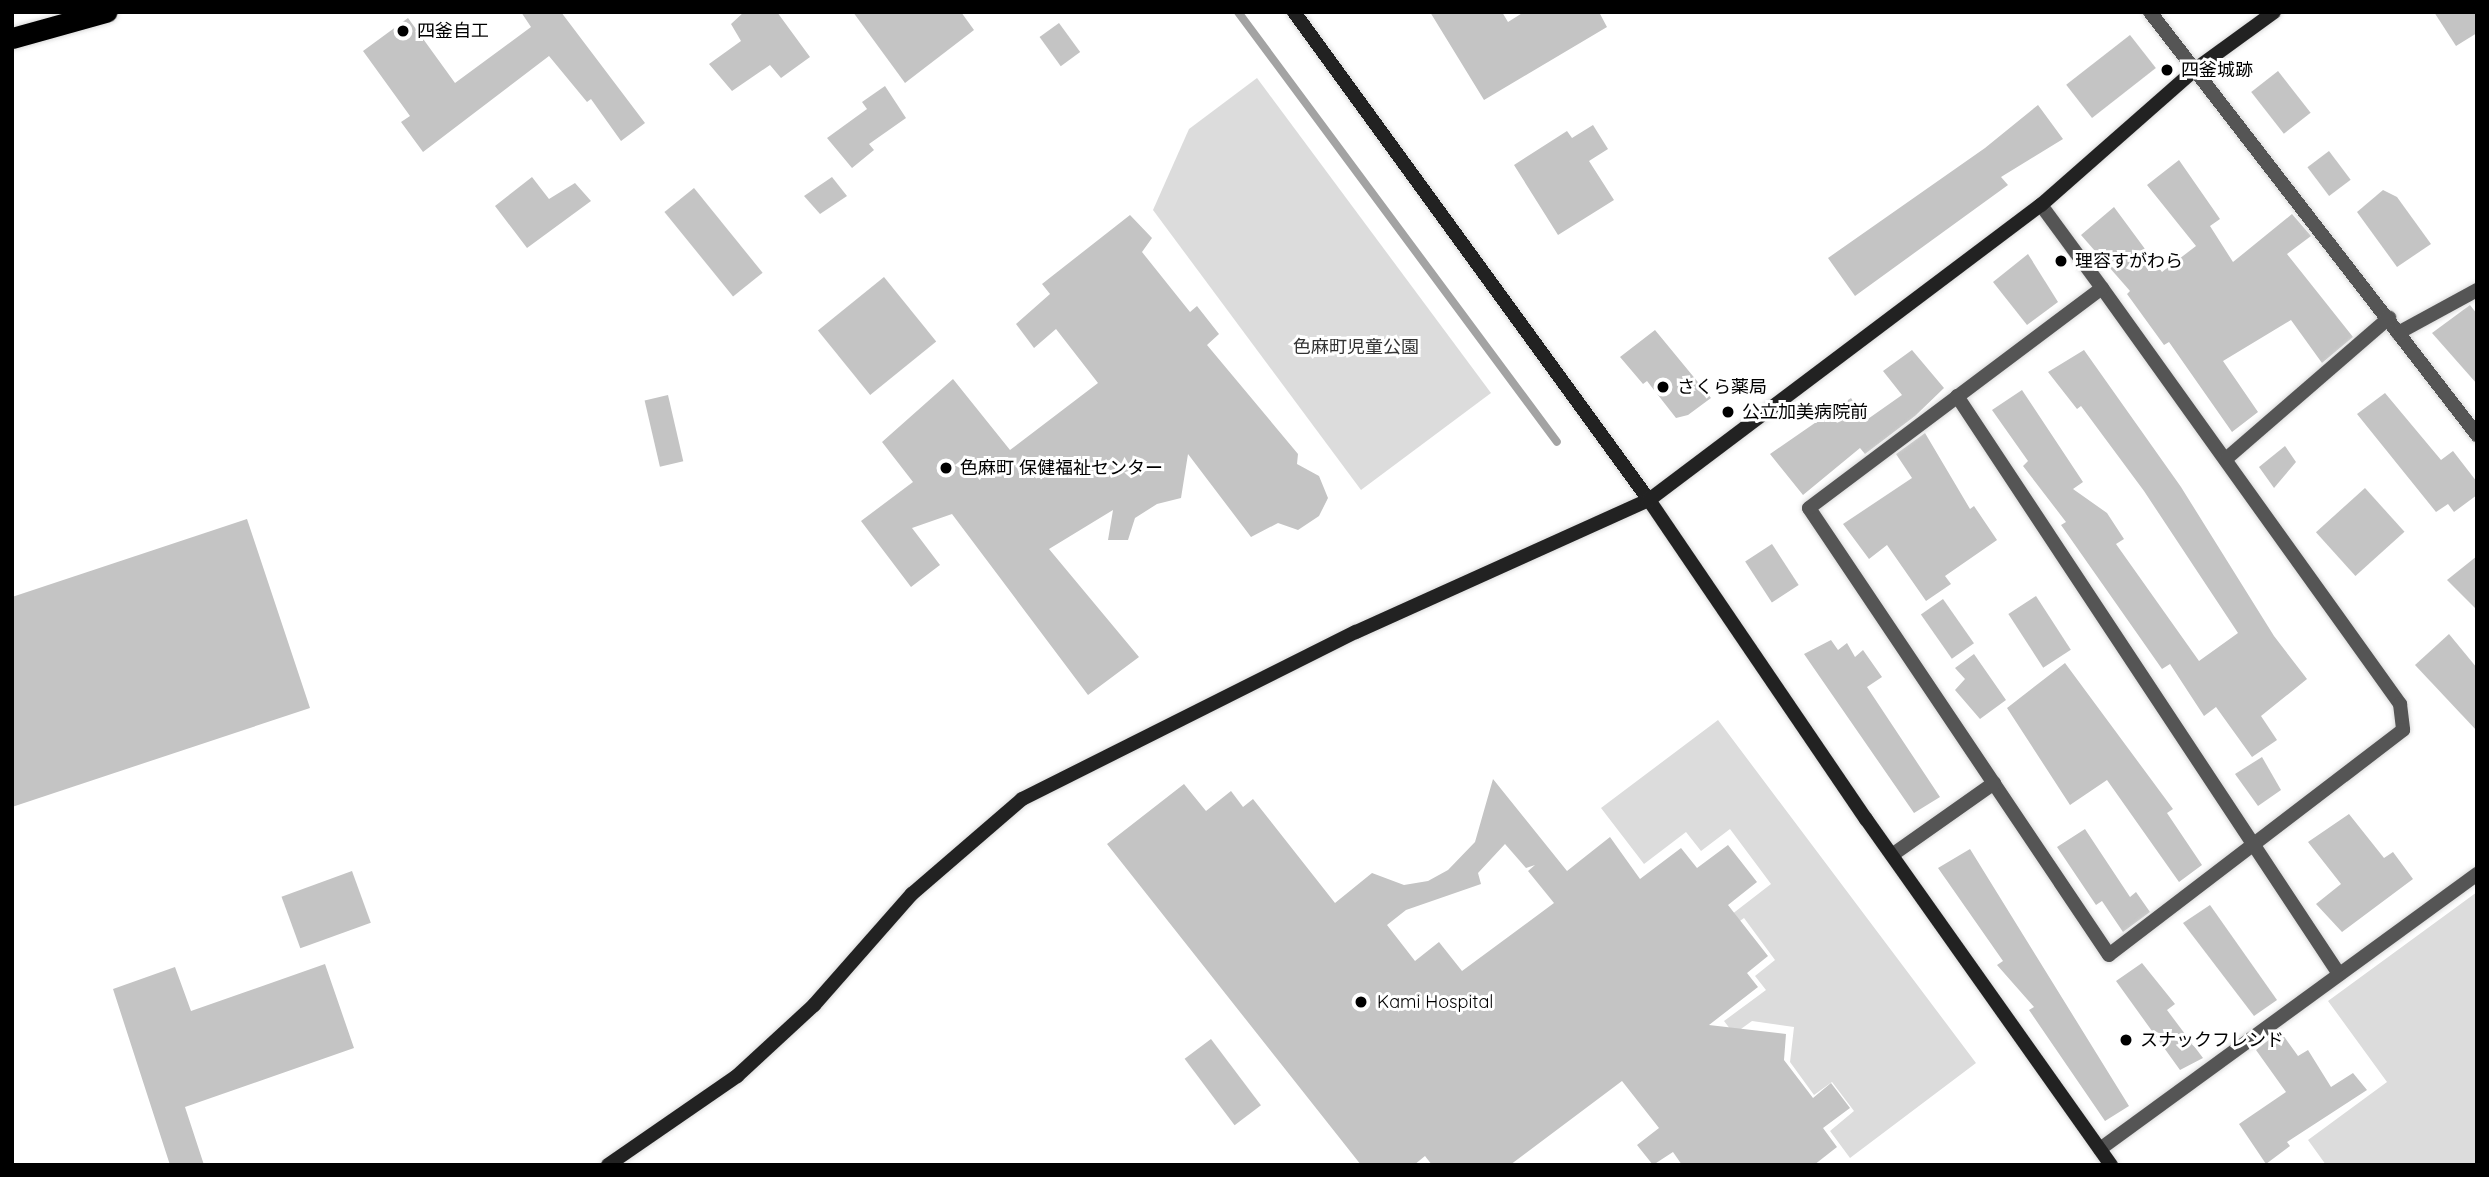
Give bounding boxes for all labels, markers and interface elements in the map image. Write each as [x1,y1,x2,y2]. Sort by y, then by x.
place label: 四釜自工 [417,20,489,42]
marker: 四釜自工 [395,23,411,39]
place label: 四釜城跡 [2181,59,2253,81]
marker: 四釜城跡 [2159,62,2175,78]
place label: 理容すがわら [2075,250,2183,272]
marker: 理容すがわら [2053,253,2069,269]
park label: 色麻町児童公園 [1293,336,1419,358]
place label: さくら薬局 [1677,376,1767,398]
marker: さくら薬局 [1655,379,1671,395]
place label: 公立加美病院前 [1742,401,1868,423]
marker: 公立加美病院前 [1720,404,1736,420]
place label: 色麻町 保健福祉センター [960,457,1163,479]
marker: 色麻町 保健福祉センター [938,460,954,476]
place label: Kami Hospital [1377,991,1493,1013]
marker: Kami Hospital [1351,992,1371,1012]
place label: スナックフレンド [2140,1029,2284,1051]
marker: スナックフレンド [2118,1032,2134,1048]

